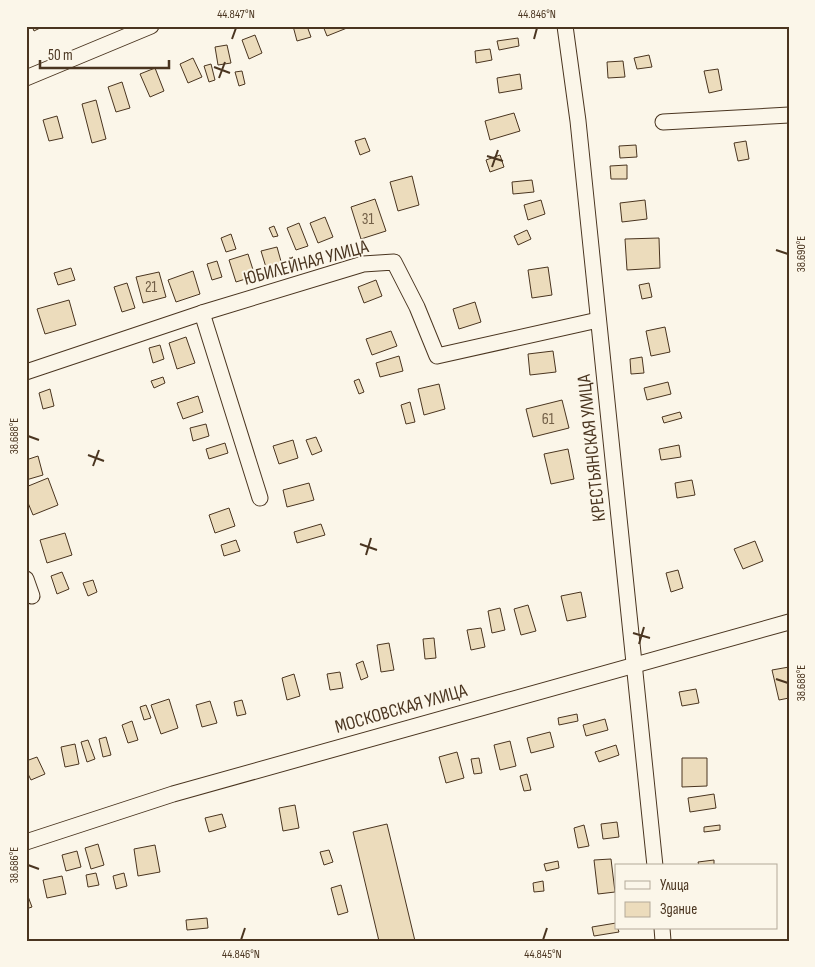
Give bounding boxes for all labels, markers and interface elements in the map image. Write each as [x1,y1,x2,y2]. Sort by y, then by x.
text: 44.847°N [217,7,255,22]
text: 44.846°N [518,7,556,22]
scale bar [40,38,169,70]
text: 50 m [48,46,73,65]
house number: 31 [362,210,375,229]
street label: ЮБИЛЕЙНАЯ УЛИЦА [241,235,372,291]
text: 38.690°E [794,236,809,272]
house number: 21 [145,278,158,297]
street label: КРЕСТЬЯНСКАЯ УЛИЦА [573,372,611,523]
house number: 61 [542,410,555,429]
text: 38.688°E [7,418,22,454]
text: 38.688°E [794,665,809,701]
street label: МОСКОВСКАЯ УЛИЦА [332,679,471,739]
text: 38.686°E [7,847,22,883]
legend [615,864,778,930]
text: Улица [660,876,689,895]
text: Здание [660,900,697,919]
text: 44.846°N [222,947,260,962]
text: 44.845°N [524,947,562,962]

